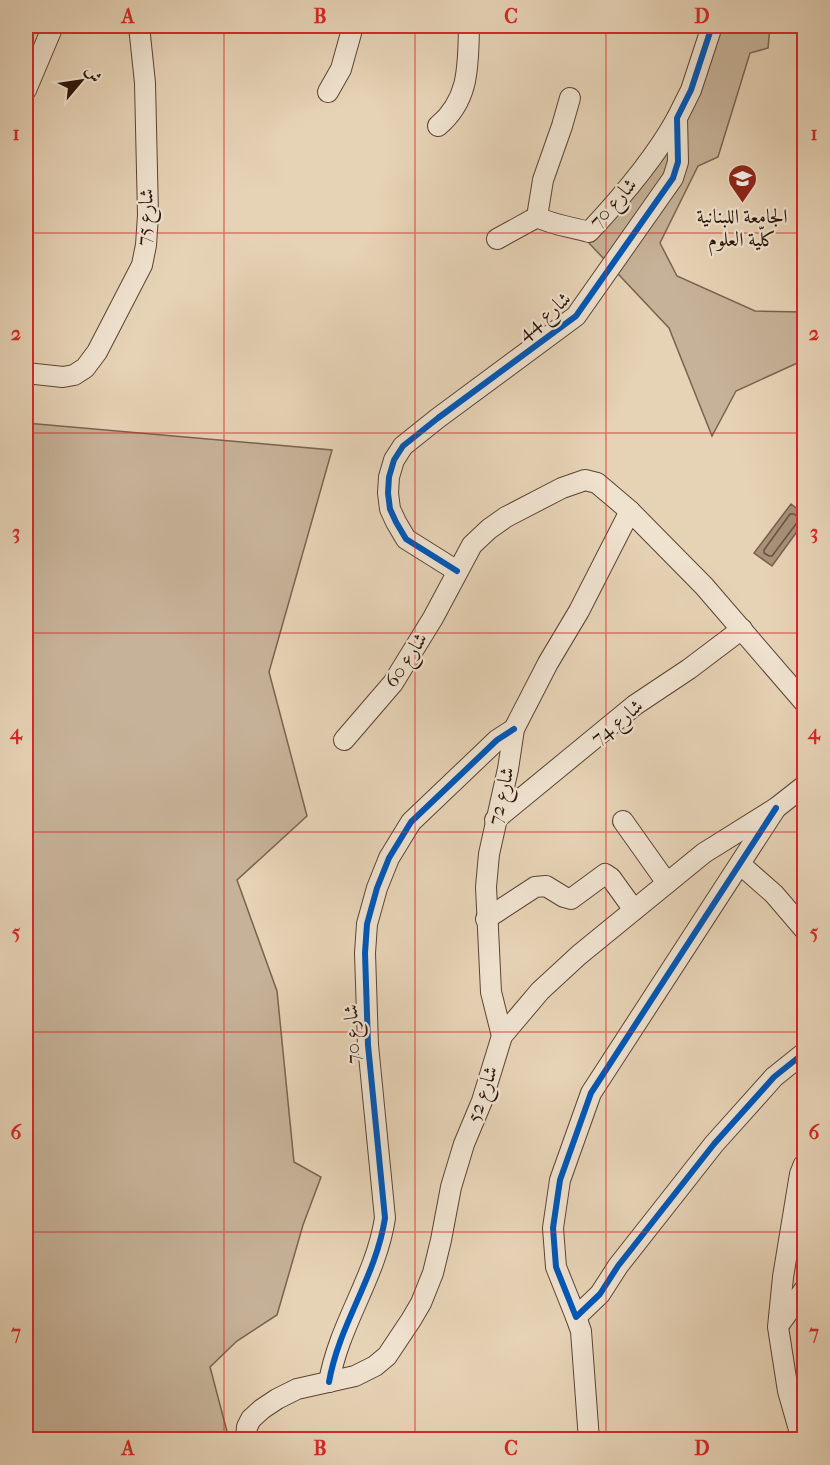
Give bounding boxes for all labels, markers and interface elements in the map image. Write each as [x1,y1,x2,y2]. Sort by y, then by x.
text: A [120,5,136,28]
text: B [313,5,327,28]
text: C [504,5,518,28]
text: D [694,5,710,28]
north arrow [51,51,111,111]
text: ش [82,62,106,86]
text: 1 [12,122,20,145]
text: 1 [810,122,818,145]
school or university icon: الجامعة اللبنانية كلّية العلوم [726,162,758,204]
street label: شارع 70 [585,173,646,237]
street label: شارع 75 [132,188,164,247]
place label: الجامعة اللبنانية كلّية العلوم [696,205,788,257]
street label: شارع 44 [513,287,579,350]
text: 2 [11,322,21,345]
text: 2 [809,322,819,345]
text: 3 [12,521,20,544]
text: 3 [810,521,818,544]
street label: شارع 60 [380,628,437,695]
street label: شارع 74 [586,694,651,754]
text: 4 [9,721,23,745]
text: 4 [807,721,821,745]
street label: شارع 72 [483,765,525,829]
text: 5 [12,921,21,944]
text: 5 [810,921,819,944]
street label: شارع 70 [339,1003,371,1064]
street label: شارع 52 [462,1063,508,1127]
text: 6 [11,1121,23,1144]
text: 6 [809,1121,821,1144]
text: 7 [10,1321,21,1344]
text: 7 [808,1321,819,1344]
text: A [120,1437,136,1460]
text: B [313,1437,327,1460]
text: C [504,1437,518,1460]
text: D [694,1437,710,1460]

